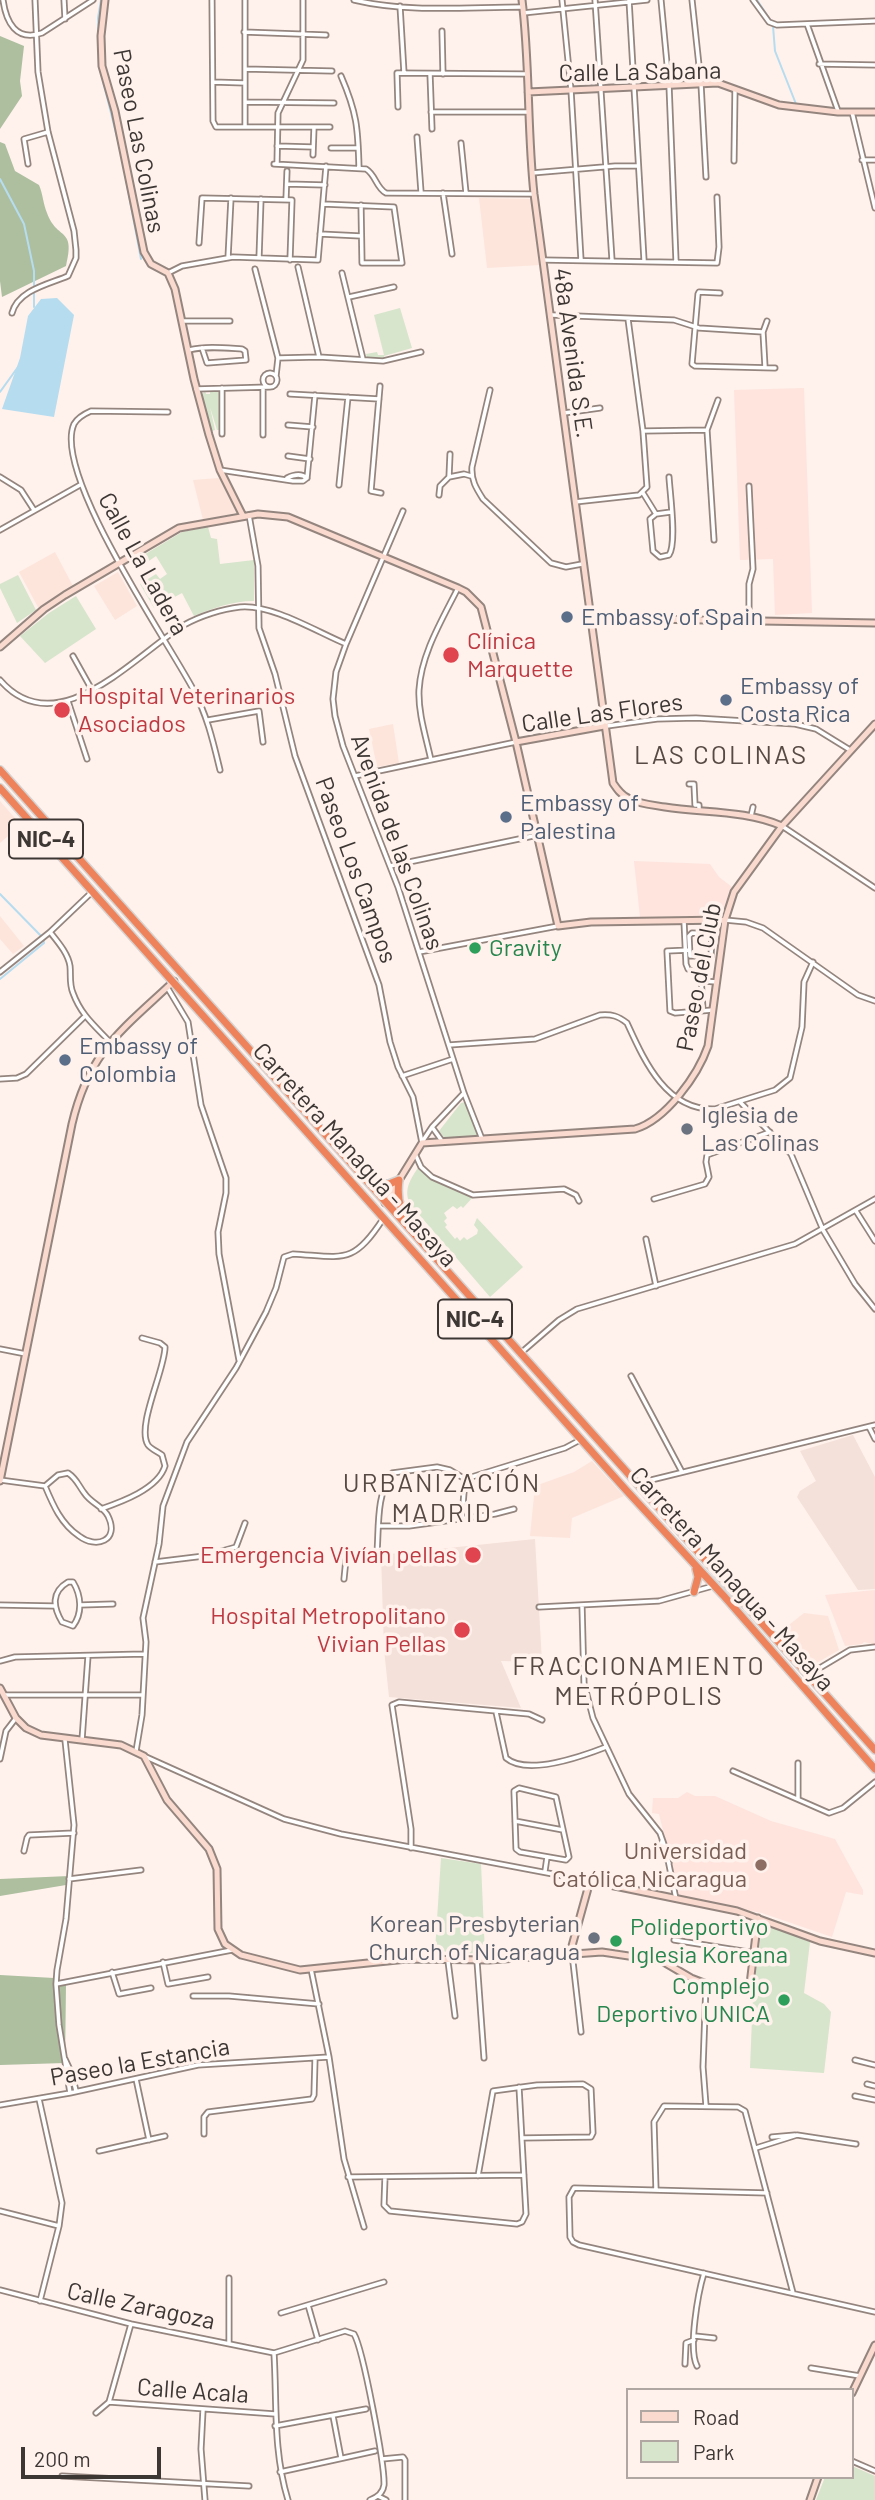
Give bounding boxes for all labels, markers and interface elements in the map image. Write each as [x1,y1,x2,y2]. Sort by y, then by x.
street label: Paseo Las Colinas [107,47,171,235]
street label: Calle La Sabana [558,56,722,88]
street label: 48a Avenida S.E. [547,266,599,440]
street label: Calle La Ladera [92,488,194,640]
place label: Embassy of Spain [581,603,763,631]
marker: Embassy of Spain [559,609,575,625]
place label: Clínica Marquette [467,627,574,683]
marker: Clínica Marquette [441,645,461,665]
place label: Embassy of Costa Rica [740,672,859,728]
place label: Hospital Veterinarios Asociados [78,682,295,738]
street label: Calle Las Flores [520,687,684,739]
marker: Embassy of Costa Rica [718,692,734,708]
marker: Hospital Veterinarios Asociados [52,700,72,720]
street label: Avenida de las Colinas [345,730,449,954]
district label: LAS COLINAS [635,739,807,771]
street label: Paseo Los Campos [309,773,403,967]
place label: Embassy of Palestina [520,789,639,845]
marker: Embassy of Palestina [498,809,514,825]
road number: NIC-4 [9,820,83,859]
street label: Paseo del Club [670,900,728,1054]
place label: Gravity [489,934,562,962]
marker: Gravity [467,940,483,956]
place label: Embassy of Colombia [79,1032,198,1088]
street label: Carretera Managua - Masaya [247,1037,463,1273]
marker: Embassy of Colombia [57,1052,73,1068]
place label: Iglesia de Las Colinas [701,1101,819,1157]
marker: Iglesia de Las Colinas [679,1121,695,1137]
road number: NIC-4 [438,1300,512,1338]
street label: Carretera Managua - Masaya [624,1461,840,1697]
district label: URBANIZACIÓN MADRID [344,1467,540,1528]
place label: Emergencia Vivían pellas [200,1541,457,1569]
marker: Emergencia Vivían pellas [463,1545,483,1565]
place label: Hospital Metropolitano Vivian Pellas [210,1602,446,1658]
marker: Hospital Metropolitano Vivian Pellas [452,1620,472,1640]
district label: FRACCIONAMIENTO METRÓPOLIS [514,1650,764,1712]
place label: Universidad Católica Nicaragua [552,1837,747,1893]
marker: Universidad Católica Nicaragua [753,1857,769,1873]
place label: Korean Presbyterian Church of Nicaragua [369,1910,580,1966]
place label: Polideportivo Iglesia Koreana [630,1913,788,1969]
marker: Korean Presbyterian Church of Nicaragua [586,1930,602,1946]
marker: Polideportivo Iglesia Koreana [608,1933,624,1949]
place label: Complejo Deportivo UNICA [596,1972,770,2028]
marker: Complejo Deportivo UNICA [776,1992,792,2008]
street label: Paseo la Estancia [48,2032,232,2092]
street label: Calle Zaragoza [64,2276,218,2336]
street label: Calle Acala [136,2373,250,2409]
legend [626,2388,854,2479]
text: Road [693,2404,739,2429]
scale bar [24,2434,164,2478]
text: Park [693,2439,734,2464]
text: 200 m [34,2446,91,2471]

